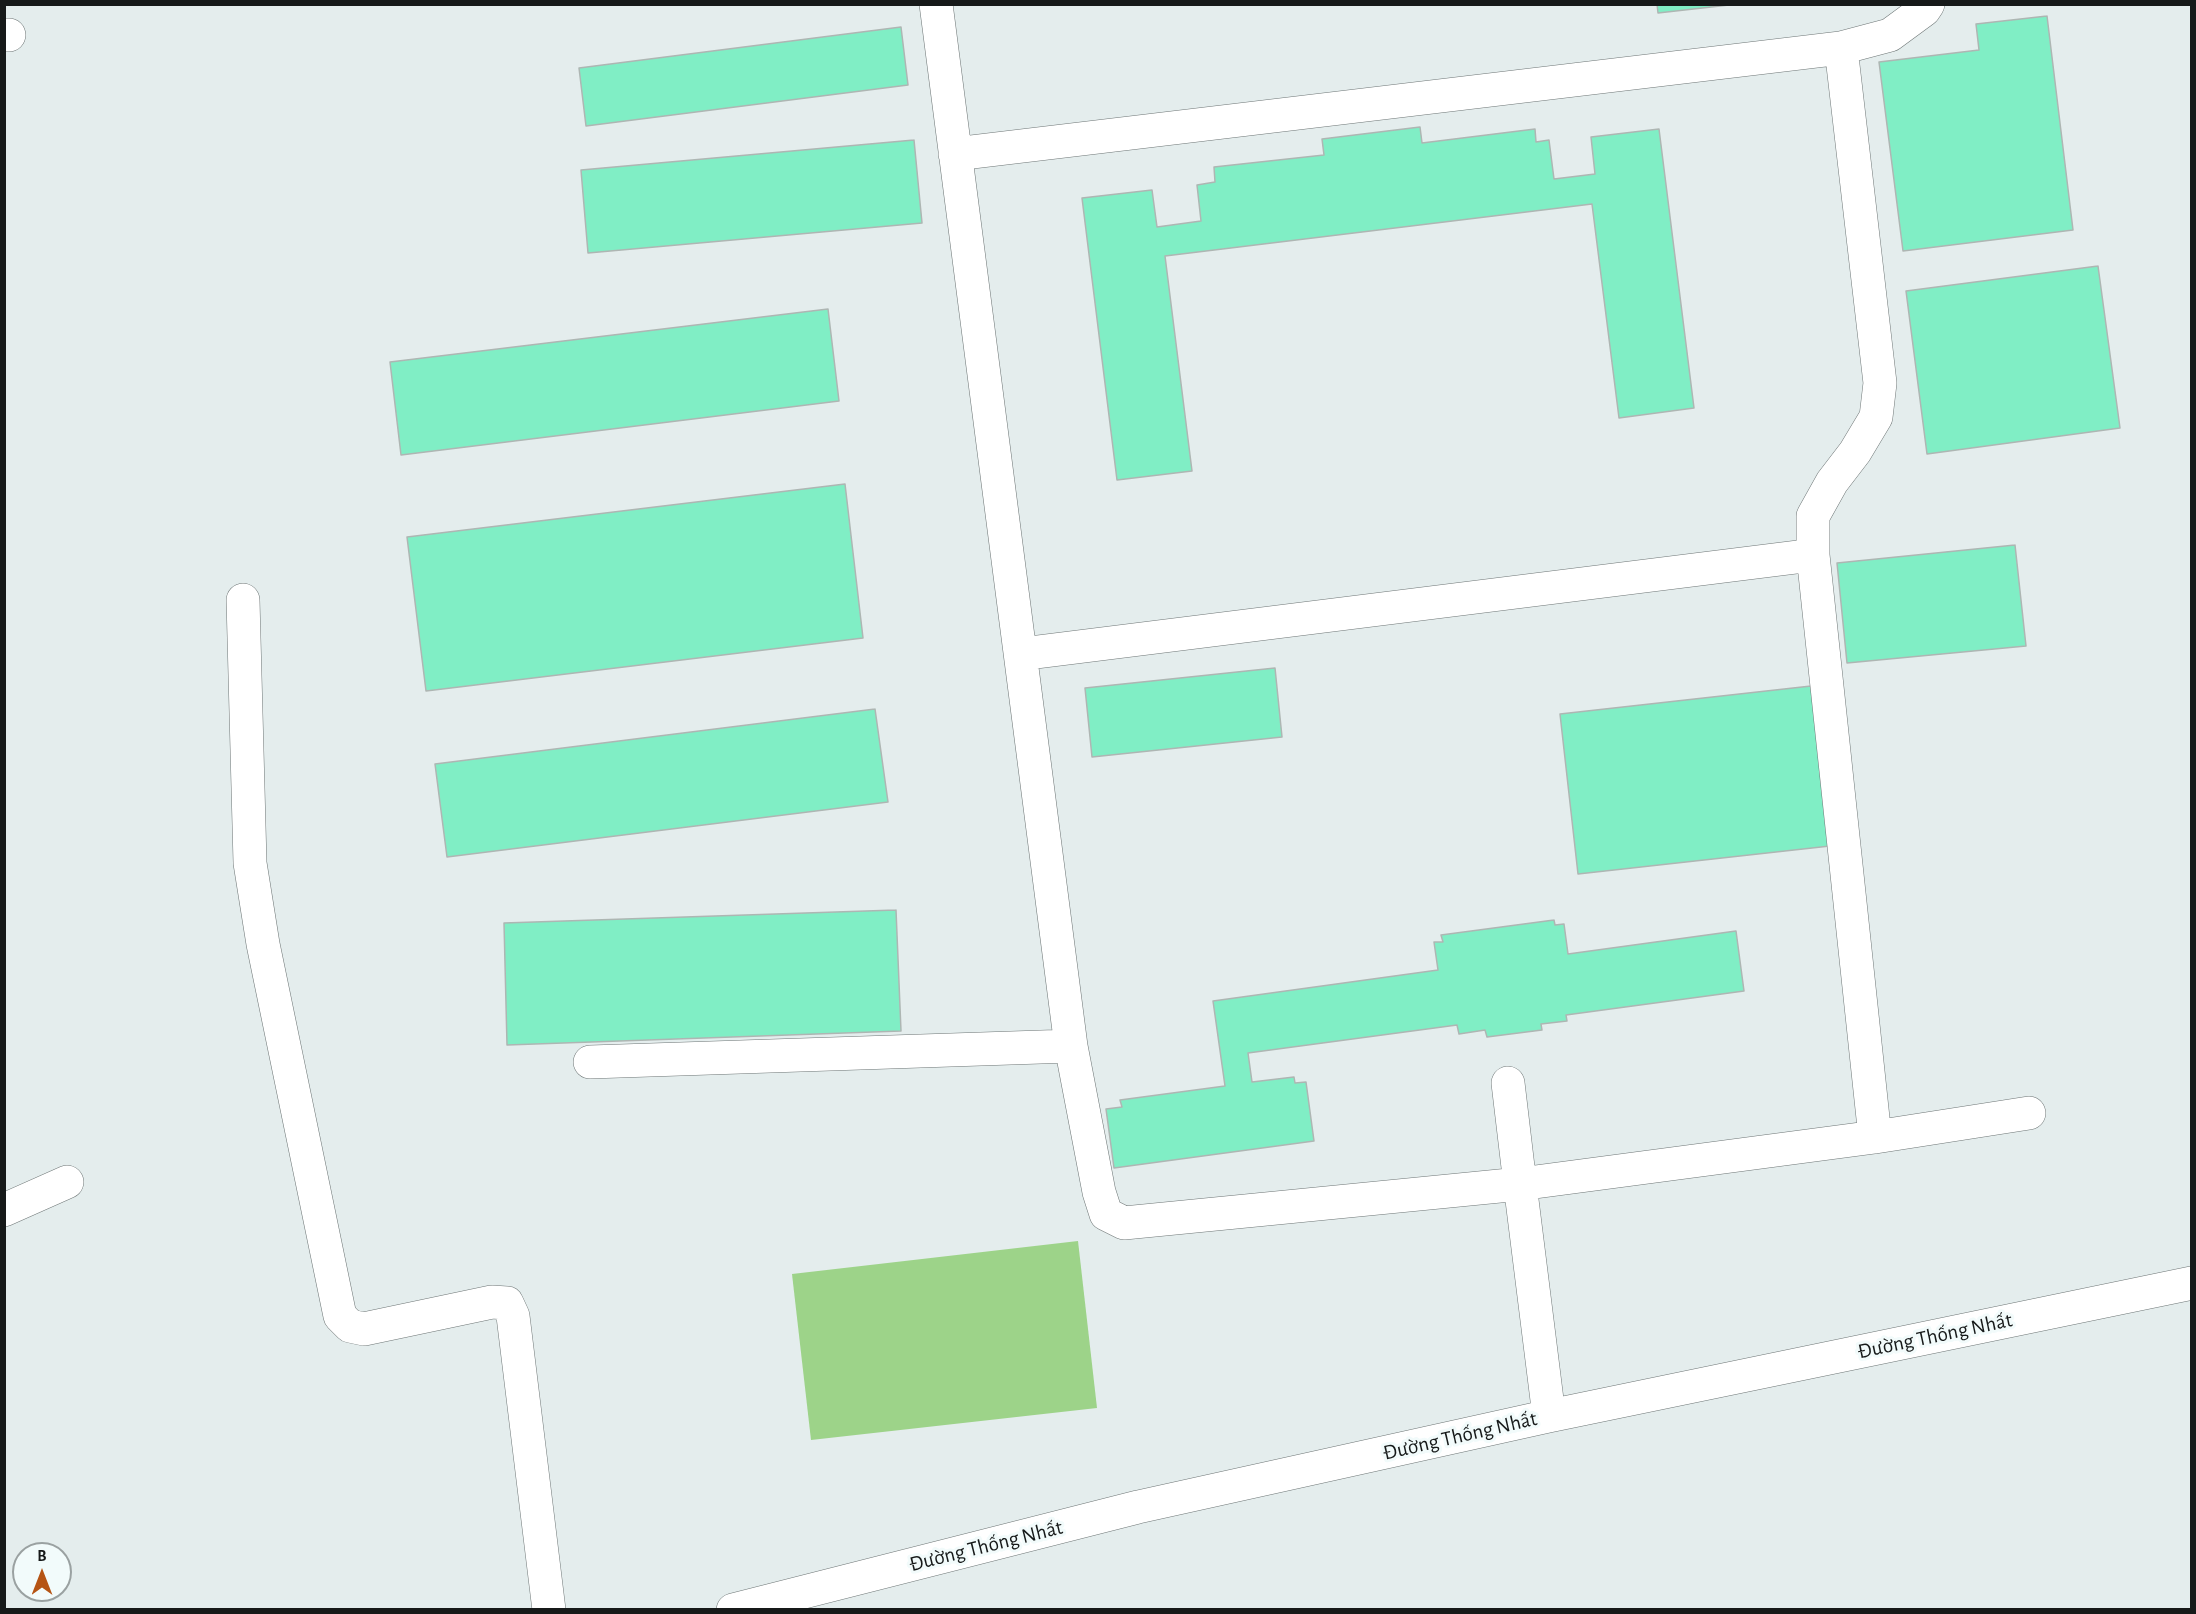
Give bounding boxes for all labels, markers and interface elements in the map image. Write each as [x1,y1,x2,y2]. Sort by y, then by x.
street label: Đường Thống Nhất [1855,1307,2015,1365]
street label: Đường Thống Nhất [1380,1406,1540,1466]
street label: Đường Thống Nhất [907,1515,1065,1577]
north arrow [12,1542,72,1602]
text: B [37,1548,47,1564]

